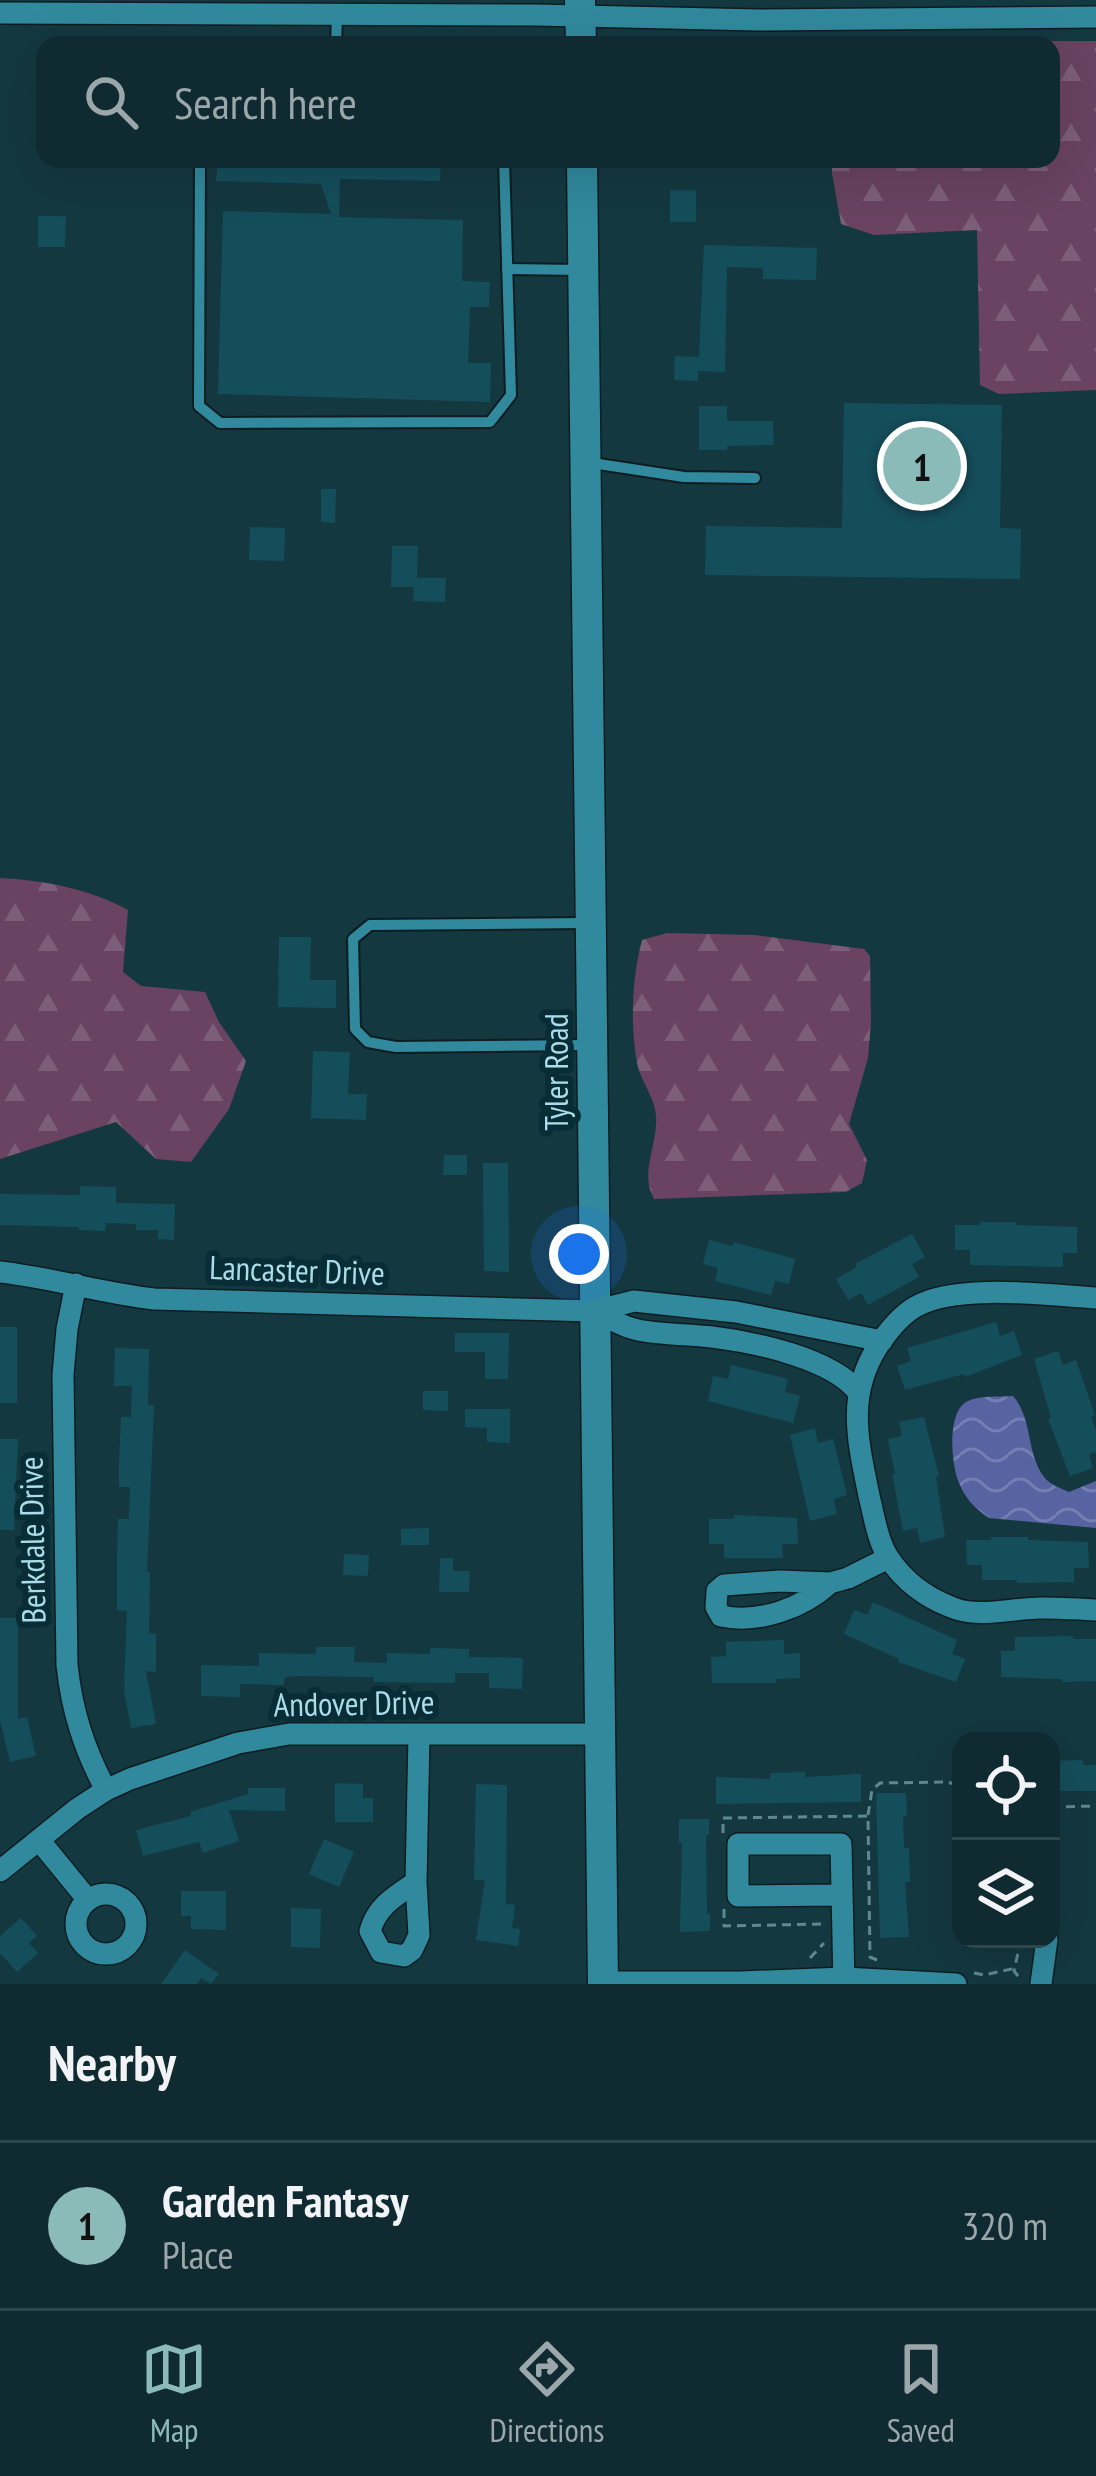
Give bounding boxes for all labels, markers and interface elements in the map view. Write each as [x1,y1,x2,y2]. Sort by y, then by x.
search box [36,36,1060,168]
icon: search [78,69,144,135]
text: Search here [174,73,357,131]
pin: 1 [883,421,961,511]
street label: Tyler Road [534,1013,577,1131]
your location [549,1224,609,1284]
street label: Lancaster Drive [209,1245,385,1294]
street label: Berkdale Drive [9,1456,54,1624]
street label: Andover Drive [273,1680,435,1725]
map controls [952,1732,1060,1948]
button: locate [952,1732,1060,1840]
button: layers [952,1840,1060,1948]
text: Nearby [48,2029,176,2095]
text: Garden Fantasy [162,2171,408,2229]
text: 1 [78,2200,96,2251]
text: 320 m [962,2200,1048,2251]
text: Place [162,2229,234,2280]
tab: Map [141,2336,207,2451]
tab: Directions [490,2336,604,2451]
tab: Saved [887,2336,955,2451]

